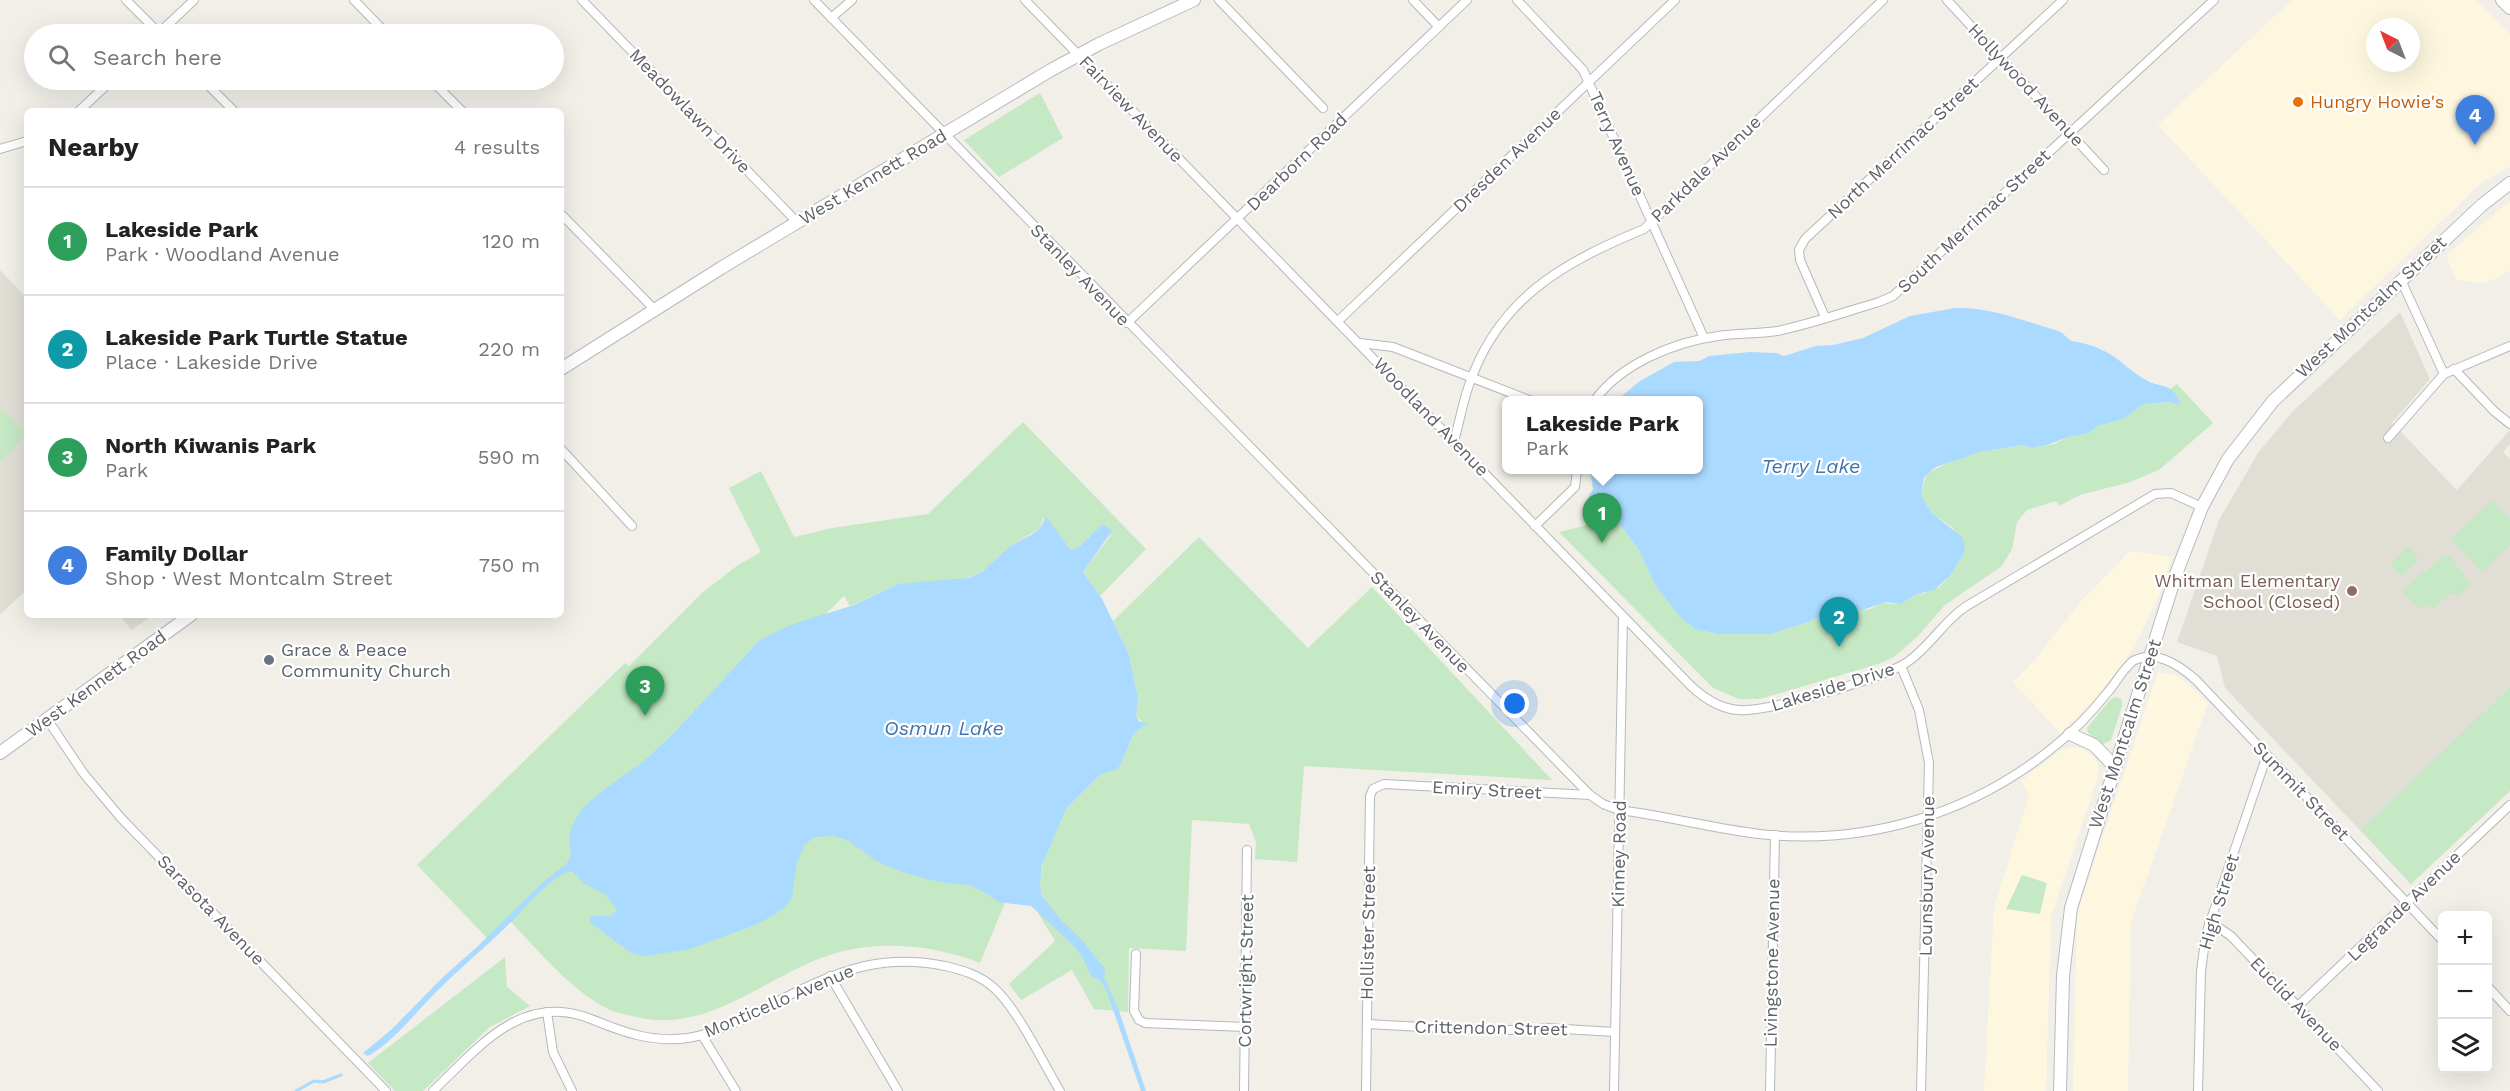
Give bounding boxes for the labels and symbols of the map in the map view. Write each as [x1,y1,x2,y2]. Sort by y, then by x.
north arrow [2366,18,2420,72]
street label: Hollywood Avenue [1964,19,2089,150]
street label: Meadowlawn Drive [625,44,755,177]
street label: Fairview Avenue [1075,51,1188,166]
street label: North Merrimac Street [1823,72,1983,223]
street label: Terry Avenue [1585,88,1650,199]
place label: Hungry Howie's [2310,91,2444,112]
marker: Hungry Howie's [2291,95,2305,109]
pin: 4 [2456,96,2494,145]
street label: Dresden Avenue [1448,103,1565,216]
street label: Dearborn Road [1242,108,1351,215]
street label: Parkdale Avenue [1646,111,1765,227]
street label: West Kennett Road [795,124,950,229]
street label: South Merrimac Street [1893,144,2055,297]
street label: Stanley Avenue [1026,219,1134,330]
street label: West Montcalm Street [2291,231,2451,382]
street label: Woodland Avenue [1369,353,1493,480]
water label: Terry Lake [1762,454,1860,478]
pin: 1 [1582,494,1622,543]
street label: Stanley Avenue [1366,566,1474,677]
place label: Whitman Elementary School (Closed) [2154,570,2341,612]
marker: Whitman Elementary School (Closed) [2345,584,2359,598]
pin: 2 [1820,598,1858,647]
street label: West Kennett Road [22,626,170,741]
street label: West Montcalm Street [2084,636,2165,831]
place label: Grace & Peace Community Church [281,639,451,681]
marker: Grace & Peace Community Church [262,653,276,667]
street label: Lakeside Drive [1769,658,1897,715]
pin: 3 [626,666,664,716]
your location [1500,689,1529,718]
water label: Osmun Lake [884,716,1004,740]
street label: Summit Street [2249,737,2354,845]
street label: Emiry Street [1432,776,1543,803]
street label: Lounsbury Avenue [1915,795,1938,957]
street label: Kinney Road [1607,800,1630,908]
street label: Legrande Avenue [2343,846,2465,965]
street label: Sarasota Avenue [153,850,269,969]
street label: High Street [2194,851,2243,952]
street label: Hollister Street [1356,865,1379,1000]
street label: Livingstone Avenue [1760,878,1783,1048]
street label: Cortwright Street [1234,894,1257,1048]
street label: Euclid Avenue [2246,952,2347,1055]
street label: Monticello Avenue [701,959,857,1042]
street label: Crittendon Street [1414,1016,1568,1039]

